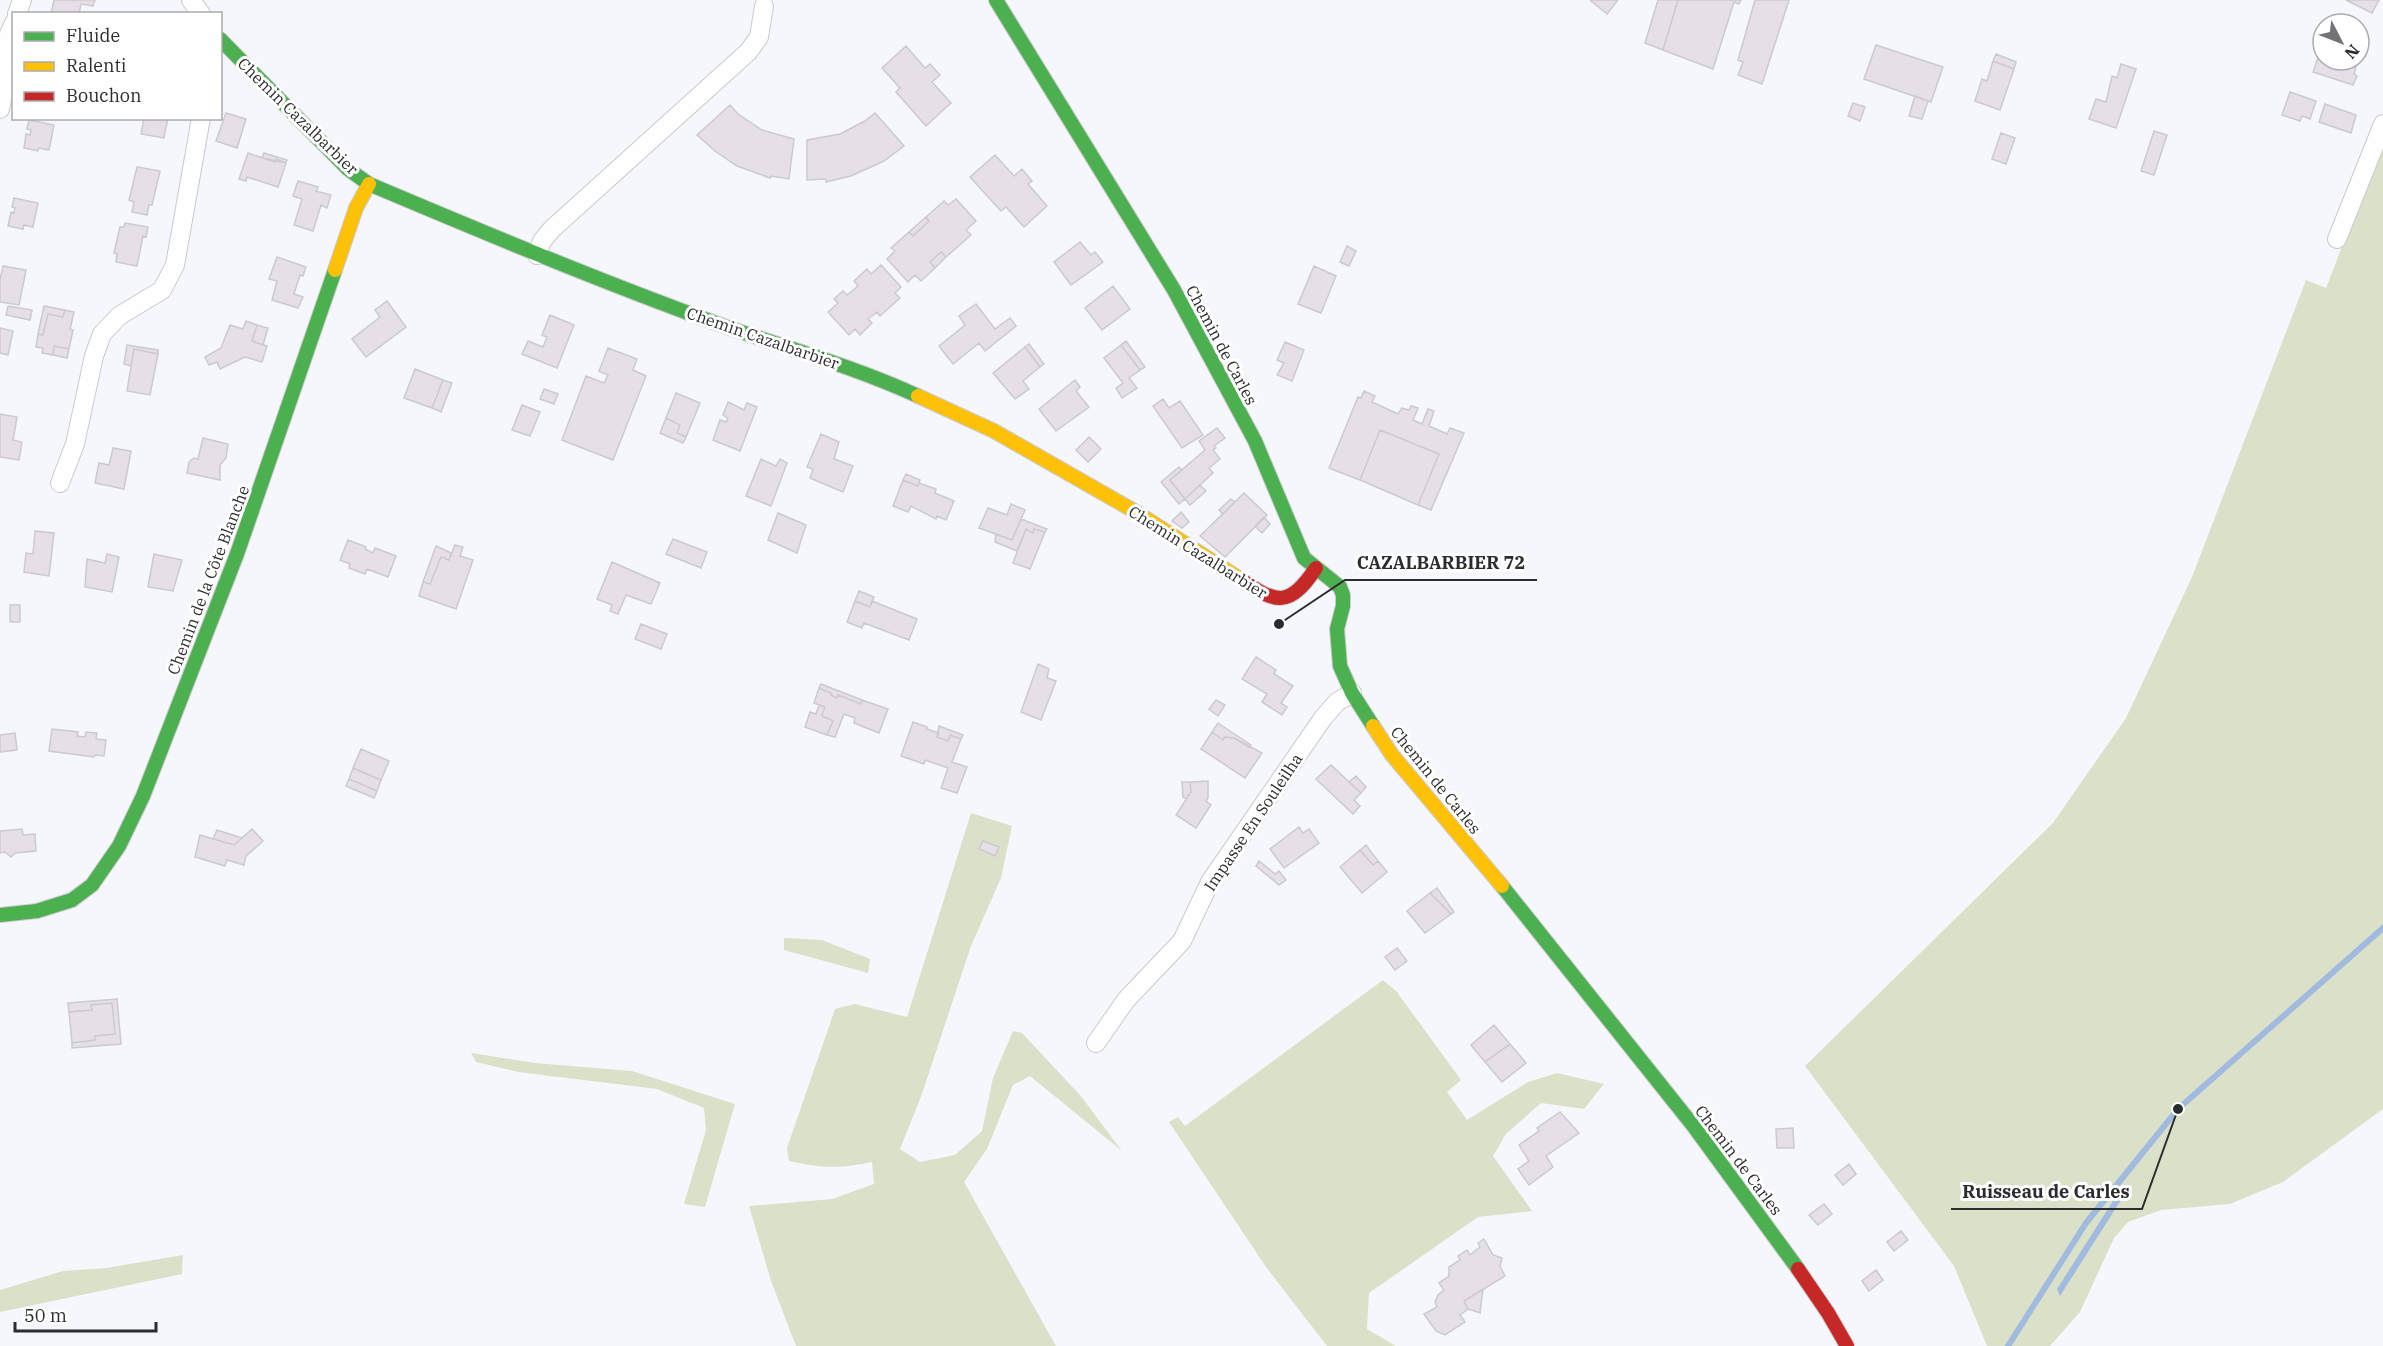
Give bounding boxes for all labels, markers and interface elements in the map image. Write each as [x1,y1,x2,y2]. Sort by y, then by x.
legend [12,12,222,120]
north arrow [2311,12,2371,72]
text: Fluide [66,24,120,47]
text: N [2340,41,2364,63]
street label: Chemin Cazalbarbier [234,53,362,179]
text: Ralenti [66,54,127,77]
text: Bouchon [66,84,142,107]
street label: Chemin de Carles [1182,282,1262,408]
street label: Chemin Cazalbarbier [684,303,842,373]
street label: Chemin de la Côte Blanche [163,483,253,677]
street label: Chemin Cazalbarbier [1125,501,1271,603]
callout: CAZALBARBIER 72 [1345,544,1537,580]
text: CAZALBARBIER 72 [1357,551,1525,574]
street label: Chemin de Carles [1387,722,1485,838]
street label: Impasse En Souleilha [1199,749,1307,895]
street label: Chemin de Carles [1691,1101,1787,1219]
callout: Ruisseau de Carles [1951,1173,2142,1209]
text: Ruisseau de Carles [1962,1180,2130,1203]
scale bar [15,1295,156,1333]
text: 50 m [24,1304,67,1327]

